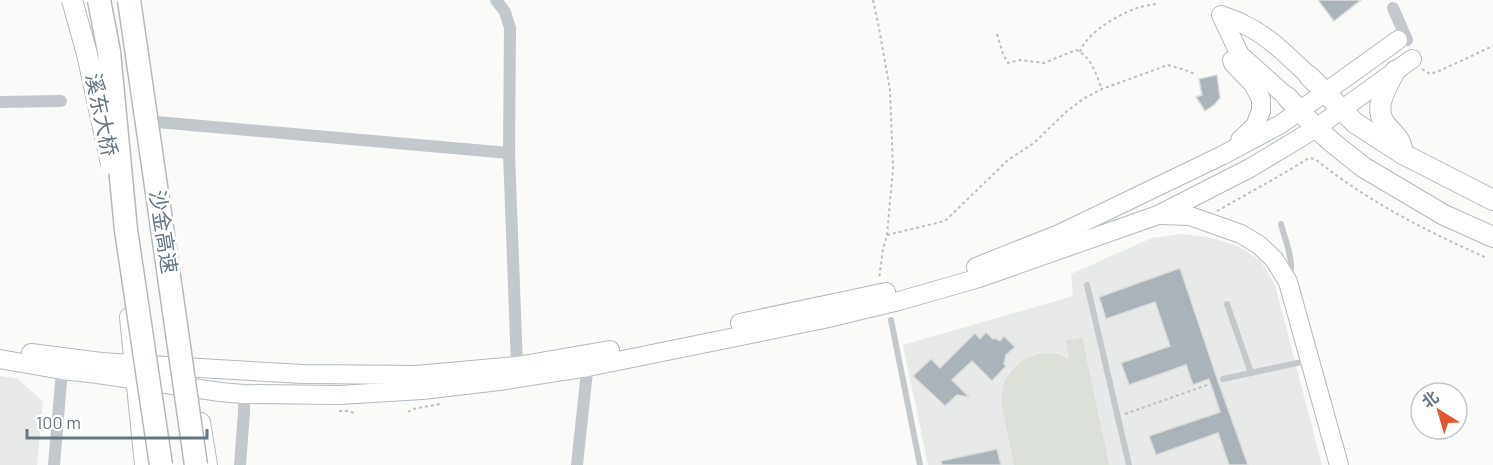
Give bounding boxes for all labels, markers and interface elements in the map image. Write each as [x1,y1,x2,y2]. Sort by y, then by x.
street label: 溪东大桥 [82,71,123,158]
street label: 沙金高速 [146,188,183,275]
north arrow [1409,381,1469,441]
text: 北 [1418,386,1442,411]
scale bar [27,402,207,440]
text: 100 m [36,411,81,433]

